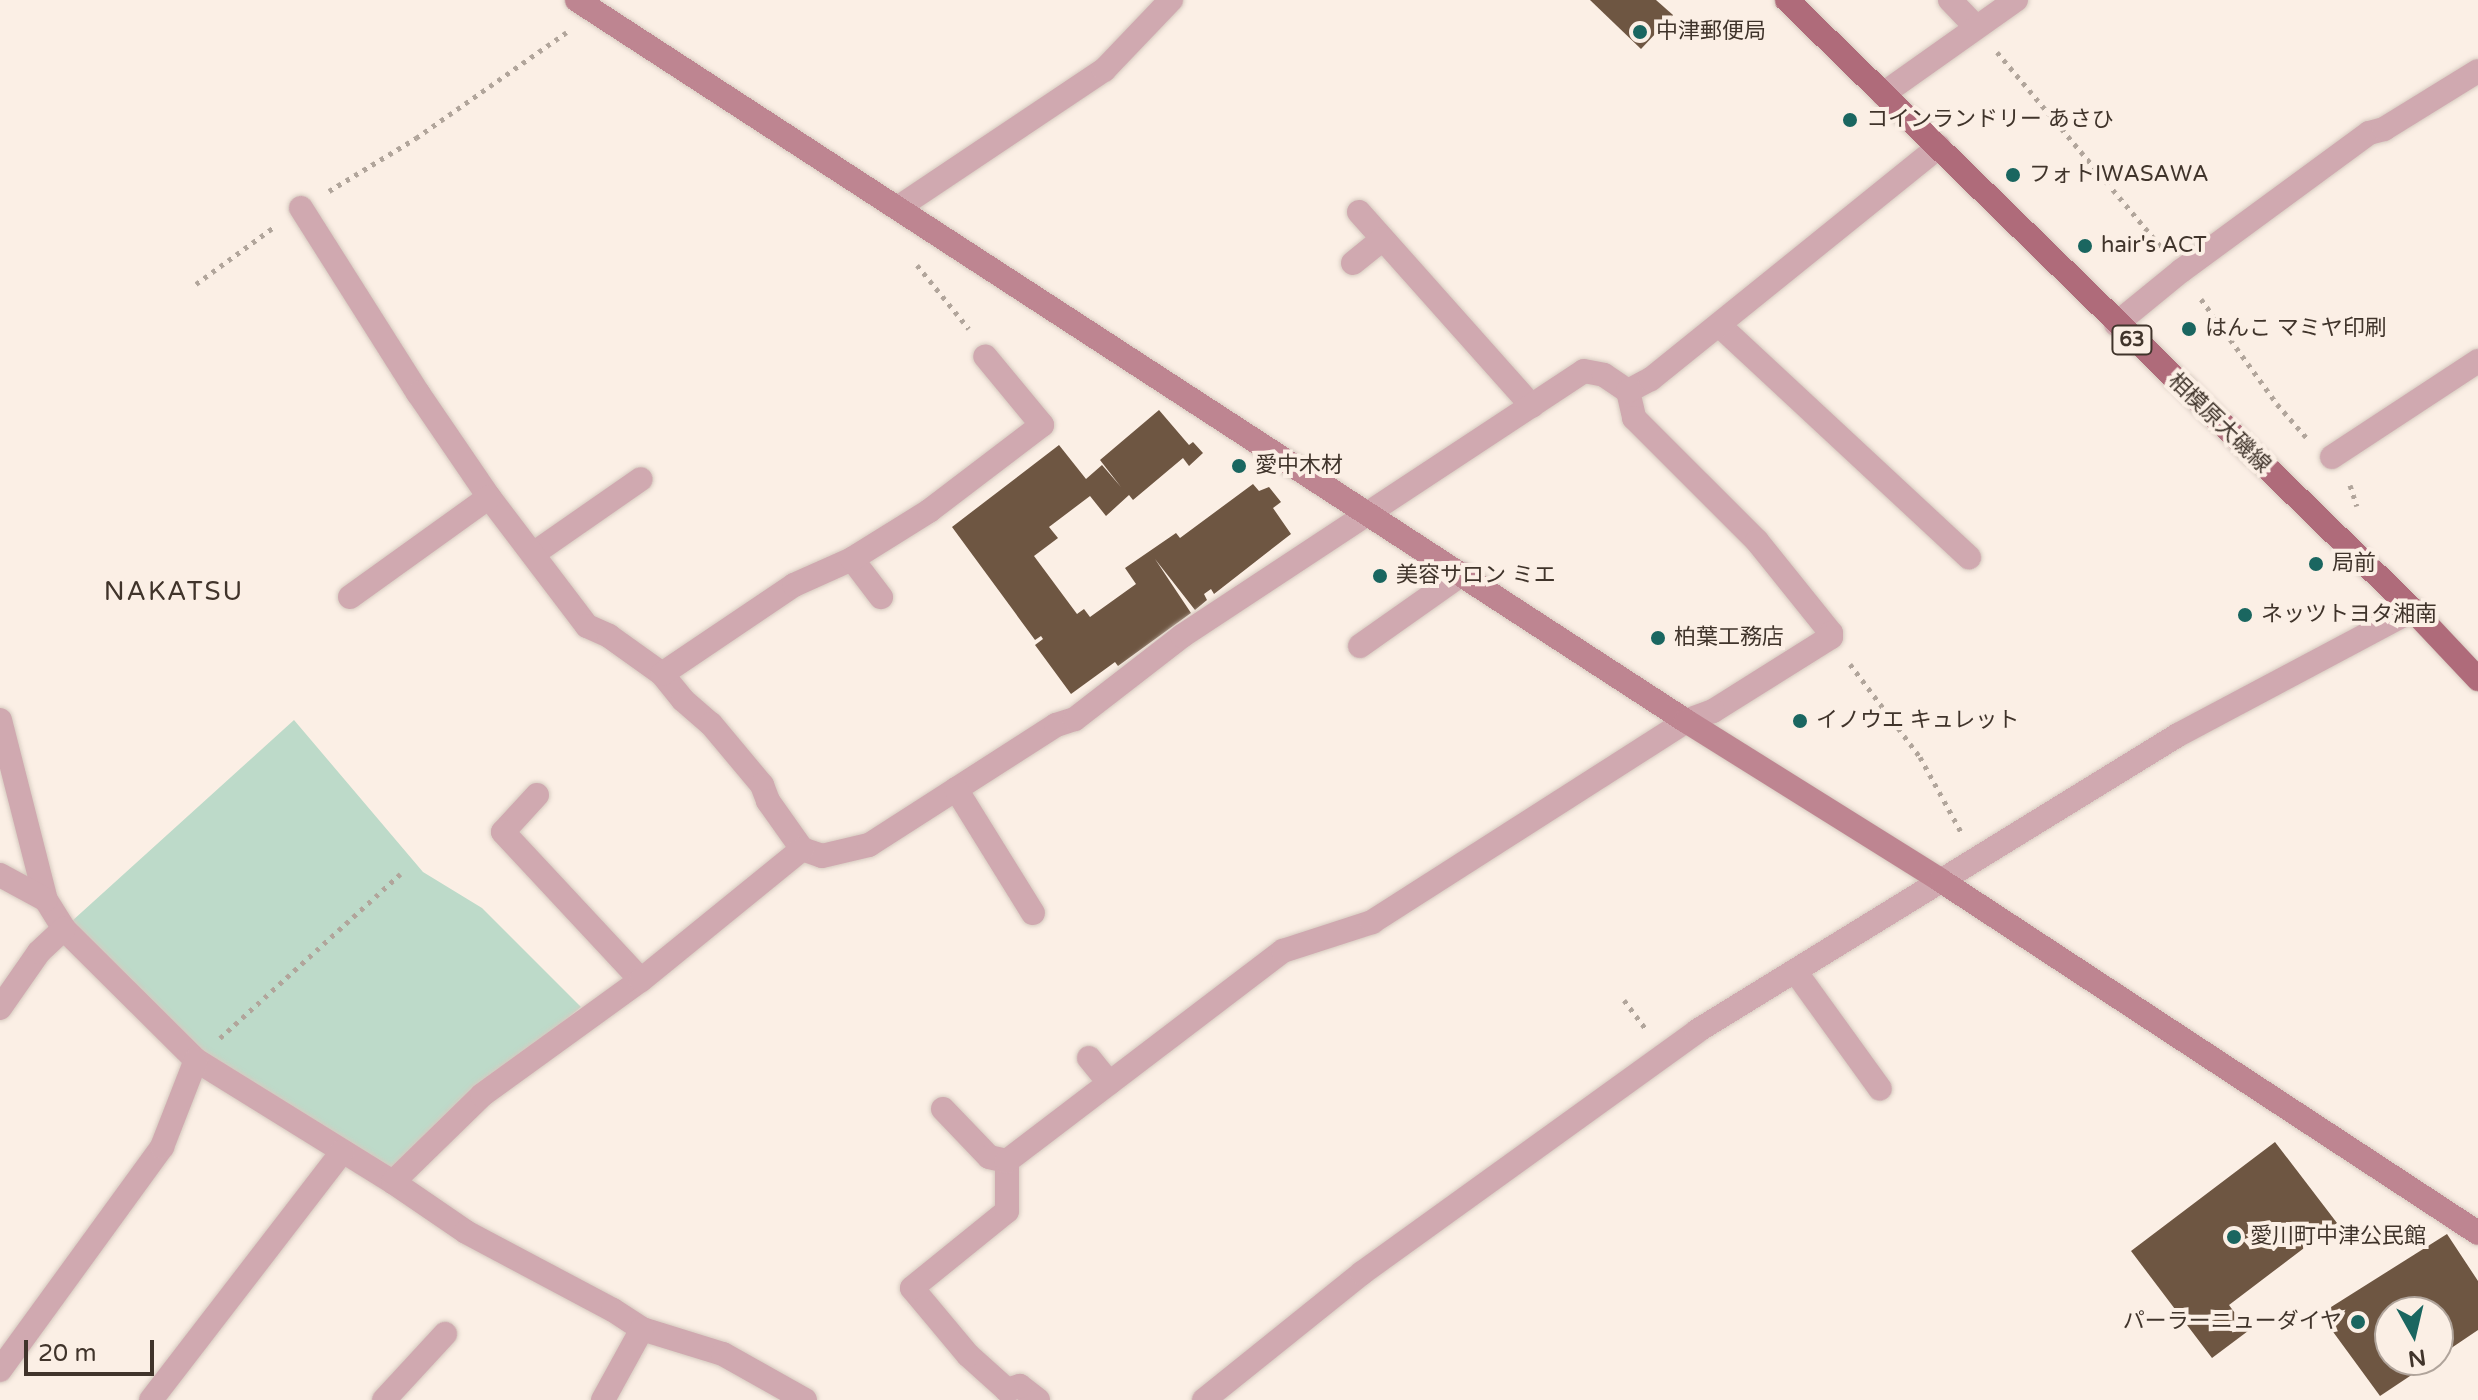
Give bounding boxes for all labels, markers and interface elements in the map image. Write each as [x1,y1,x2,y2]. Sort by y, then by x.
place label: 中津郵便局 [1656,19,1766,45]
marker: 中津郵便局 [1631,23,1649,41]
place label: コインランドリー あさひ [1866,107,2114,133]
marker: コインランドリー あさひ [1841,111,1859,129]
place label: フォトIWASAWA [2029,162,2209,188]
marker: フォトIWASAWA [2004,166,2022,184]
place label: hair's ACT [2101,233,2207,259]
marker: hair's ACT [2076,237,2094,255]
place label: はんこ マミヤ印刷 [2205,316,2387,342]
marker: はんこ マミヤ印刷 [2180,320,2198,338]
road number: 63 [2110,324,2154,356]
street label: 相模原大磯線 [2162,368,2276,478]
place label: 愛中木材 [1255,453,1343,479]
marker: 愛中木材 [1230,457,1248,475]
place label: 局前 [2332,551,2376,577]
marker: 局前 [2307,555,2325,573]
place label: 美容サロン ミエ [1396,563,1556,589]
marker: 美容サロン ミエ [1371,567,1389,585]
district label: NAKATSU [104,576,244,608]
place label: ネッツトヨタ湘南 [2261,602,2437,628]
marker: ネッツトヨタ湘南 [2236,606,2254,624]
place label: 柏葉工務店 [1674,625,1784,651]
marker: 柏葉工務店 [1649,629,1667,647]
place label: イノウエ キュレット [1816,708,2020,734]
marker: イノウエ キュレット [1791,712,1809,730]
place label: 愛川町中津公民館 [2250,1224,2426,1250]
marker: 愛川町中津公民館 [2225,1228,2243,1246]
north arrow [2374,1296,2454,1376]
place label: パーラーニューダイヤ [2122,1309,2342,1335]
marker: パーラーニューダイヤ [2349,1313,2367,1331]
scale bar [28,1324,158,1374]
text: 20 m [38,1339,96,1368]
text: N [2407,1344,2428,1372]

